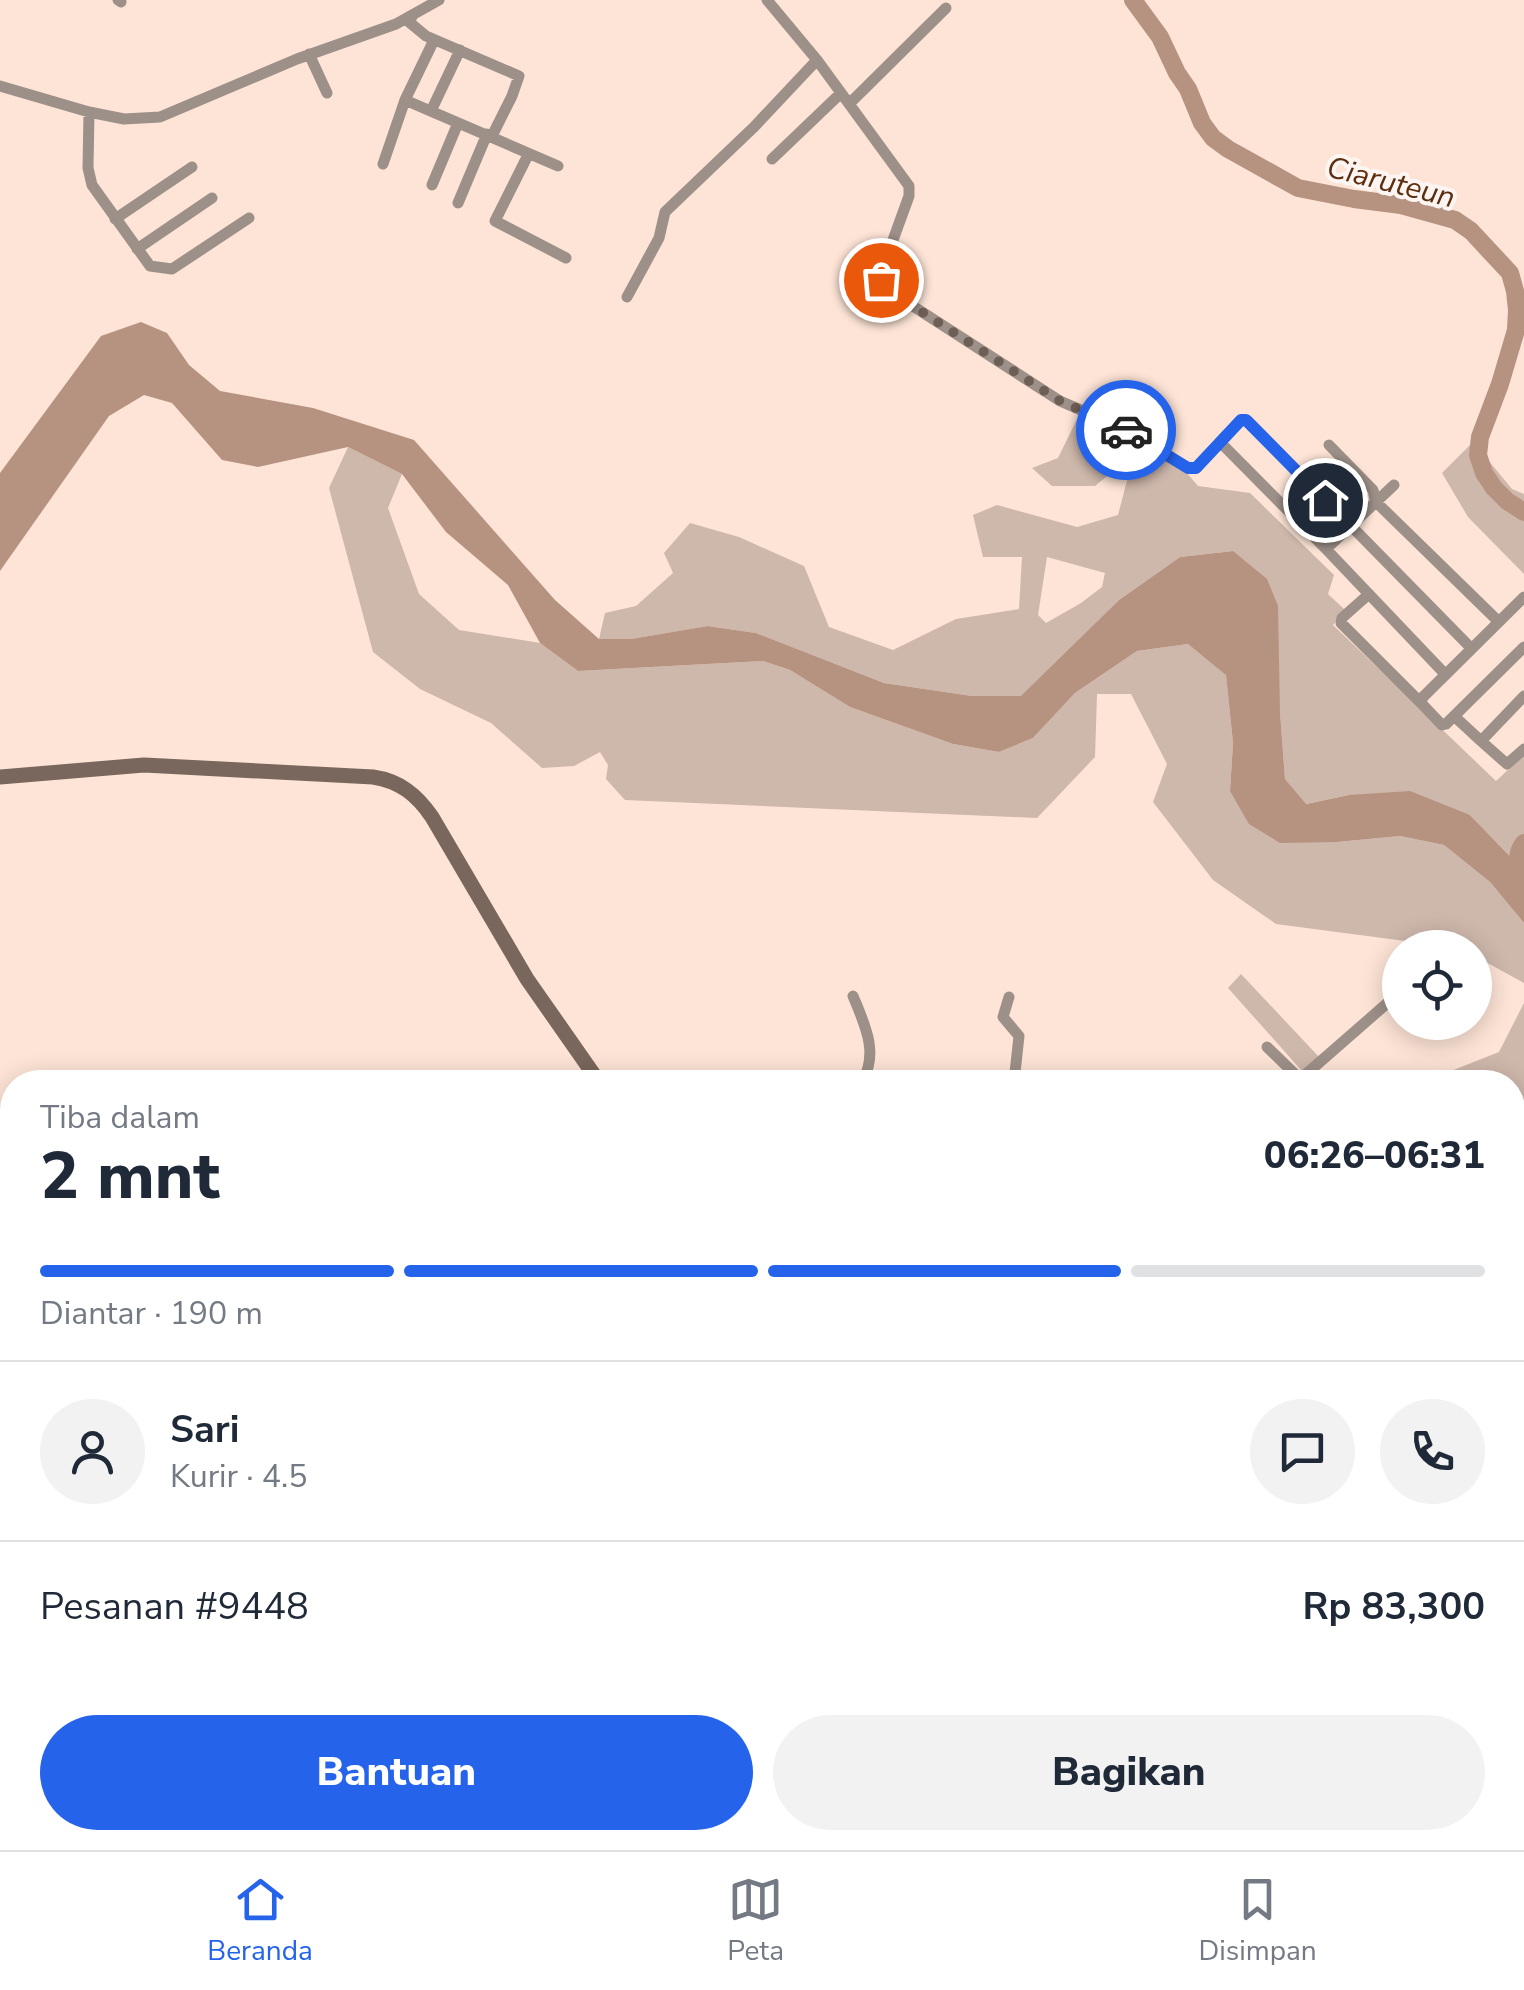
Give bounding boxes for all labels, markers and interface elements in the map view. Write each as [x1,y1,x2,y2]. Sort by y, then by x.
water label: Ciaruteun [1322,147,1459,218]
pin [839,238,924,323]
icon: bag [854,253,909,308]
courier [1076,380,1176,480]
icon: car [1099,403,1154,458]
pin [1283,458,1368,543]
icon: home [1298,473,1353,528]
map controls [1382,930,1492,1040]
button: locate [1382,930,1492,1040]
text: Tiba dalam [40,1096,200,1139]
text: 06:26–06:31 [1264,1130,1485,1181]
text: 2 mnt [40,1132,220,1221]
text: Diantar · 190 m [40,1292,263,1335]
button: person [40,1399,145,1504]
button: chat [1250,1399,1355,1504]
button: phone [1380,1399,1485,1504]
text: Sari [170,1404,239,1455]
text: Kurir · 4.5 [170,1455,307,1498]
text: Pesanan #9448 [40,1581,309,1632]
text: Rp 83,300 [1302,1581,1485,1632]
button: Bantuan [40,1715,753,1830]
button: Bagikan [773,1715,1485,1830]
tab: Beranda [207,1872,313,1970]
tab: Peta [727,1872,784,1970]
tab: Disimpan [1198,1872,1317,1970]

